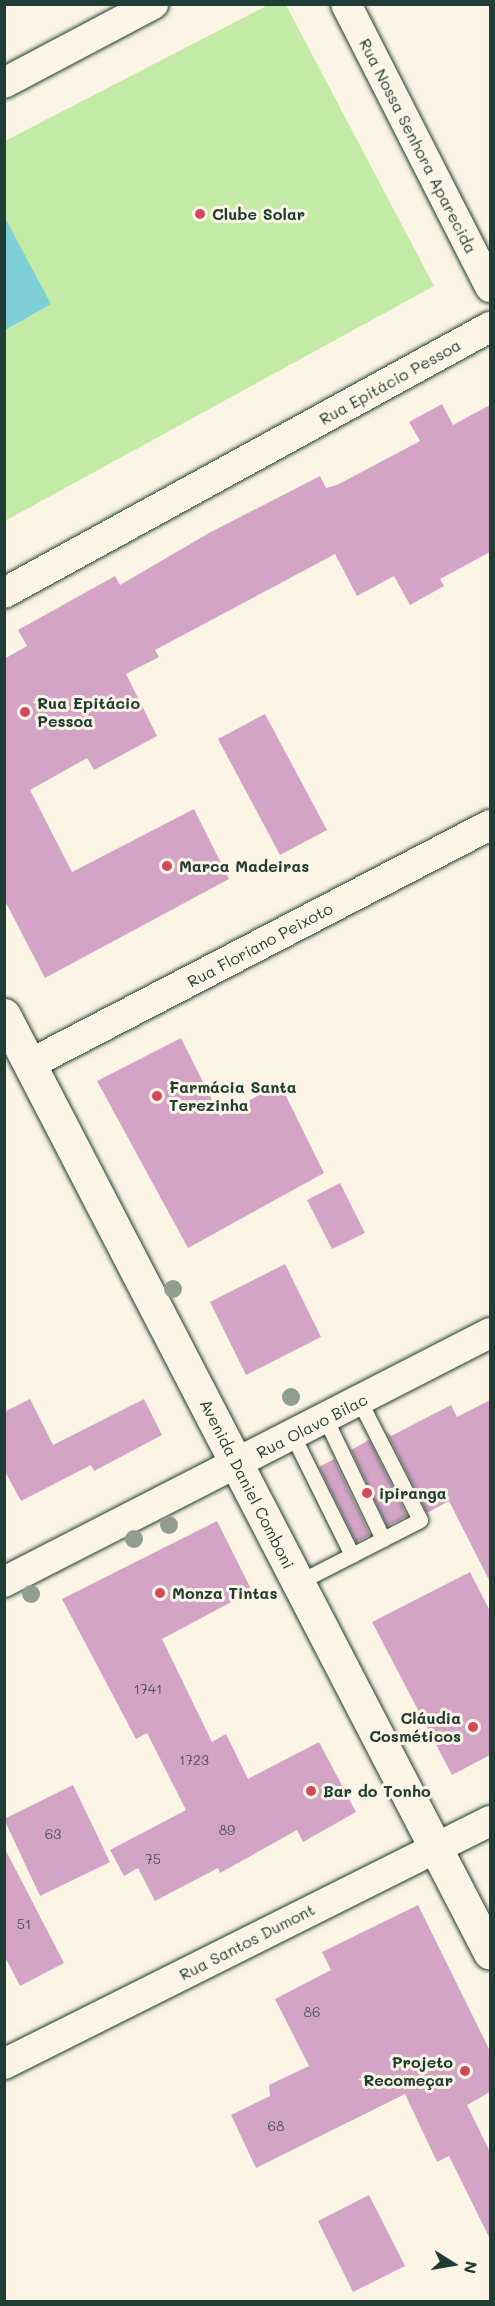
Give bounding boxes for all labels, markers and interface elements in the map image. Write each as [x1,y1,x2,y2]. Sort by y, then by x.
street label: Rua Nossa Senhora Aparecida [355,35,481,257]
place label: Clube Solar [212,204,305,224]
marker: Clube Solar [193,207,207,221]
street label: Rua Epitácio Pessoa [316,335,464,429]
place label: Rua Epitácio Pessoa [37,693,140,731]
marker: Rua Epitácio Pessoa [18,705,32,719]
place label: Marca Madeiras [179,856,309,876]
marker: Marca Madeiras [160,859,174,873]
street label: Rua Floriano Peixoto [184,899,336,991]
place label: Farmácia Santa Terezinha [169,1077,296,1115]
marker: Farmácia Santa Terezinha [150,1089,164,1103]
street label: Rua Olavo Bilac [253,1390,371,1462]
street label: Avenida Daniel Comboni [196,1396,298,1572]
place label: ipiranga [379,1483,447,1503]
marker: ipiranga [360,1486,374,1500]
place label: Monza Tintas [172,1583,278,1603]
marker: Monza Tintas [153,1586,167,1600]
house number: 1741 [134,1681,162,1697]
place label: Cláudia Cosméticos [369,1708,461,1746]
marker: Cláudia Cosméticos [466,1720,480,1734]
house number: 1723 [179,1752,209,1768]
place label: Bar do Tonho [323,1781,431,1801]
marker: Bar do Tonho [304,1784,318,1798]
house number: 89 [219,1822,235,1838]
house number: 63 [45,1826,61,1842]
house number: 75 [145,1851,161,1867]
street label: Rua Santos Dumont [176,1900,318,1984]
house number: 51 [17,1916,31,1932]
house number: 86 [304,2004,320,2020]
place label: Projeto Recomeçar [363,2052,453,2090]
marker: Projeto Recomeçar [458,2064,472,2078]
house number: 68 [268,2118,284,2134]
north arrow [423,2234,483,2294]
text: N [460,2260,483,2276]

